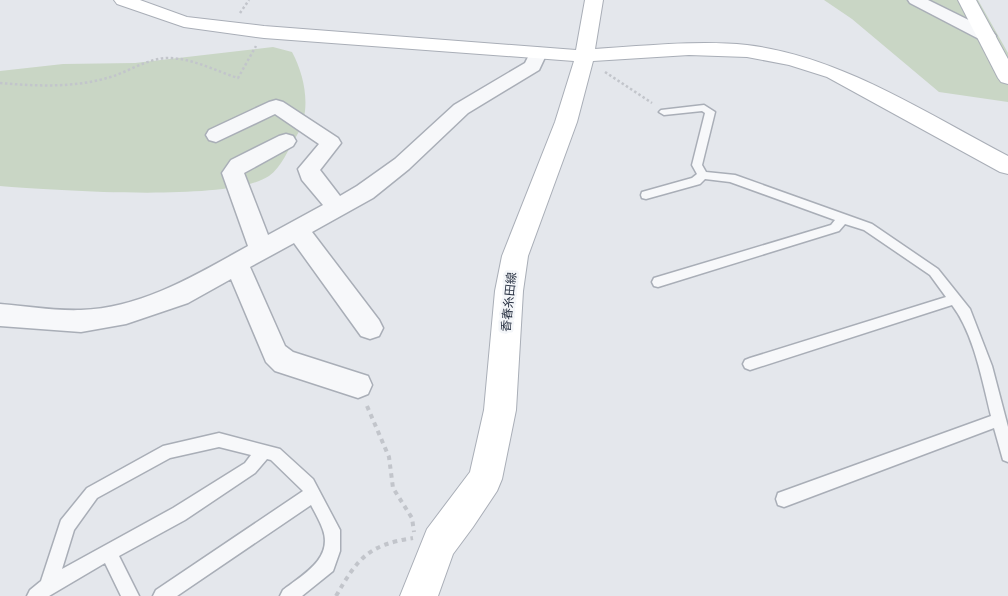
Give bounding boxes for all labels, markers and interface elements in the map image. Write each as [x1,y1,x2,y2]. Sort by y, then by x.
street label: 香春糸田線 [499,271,519,333]

